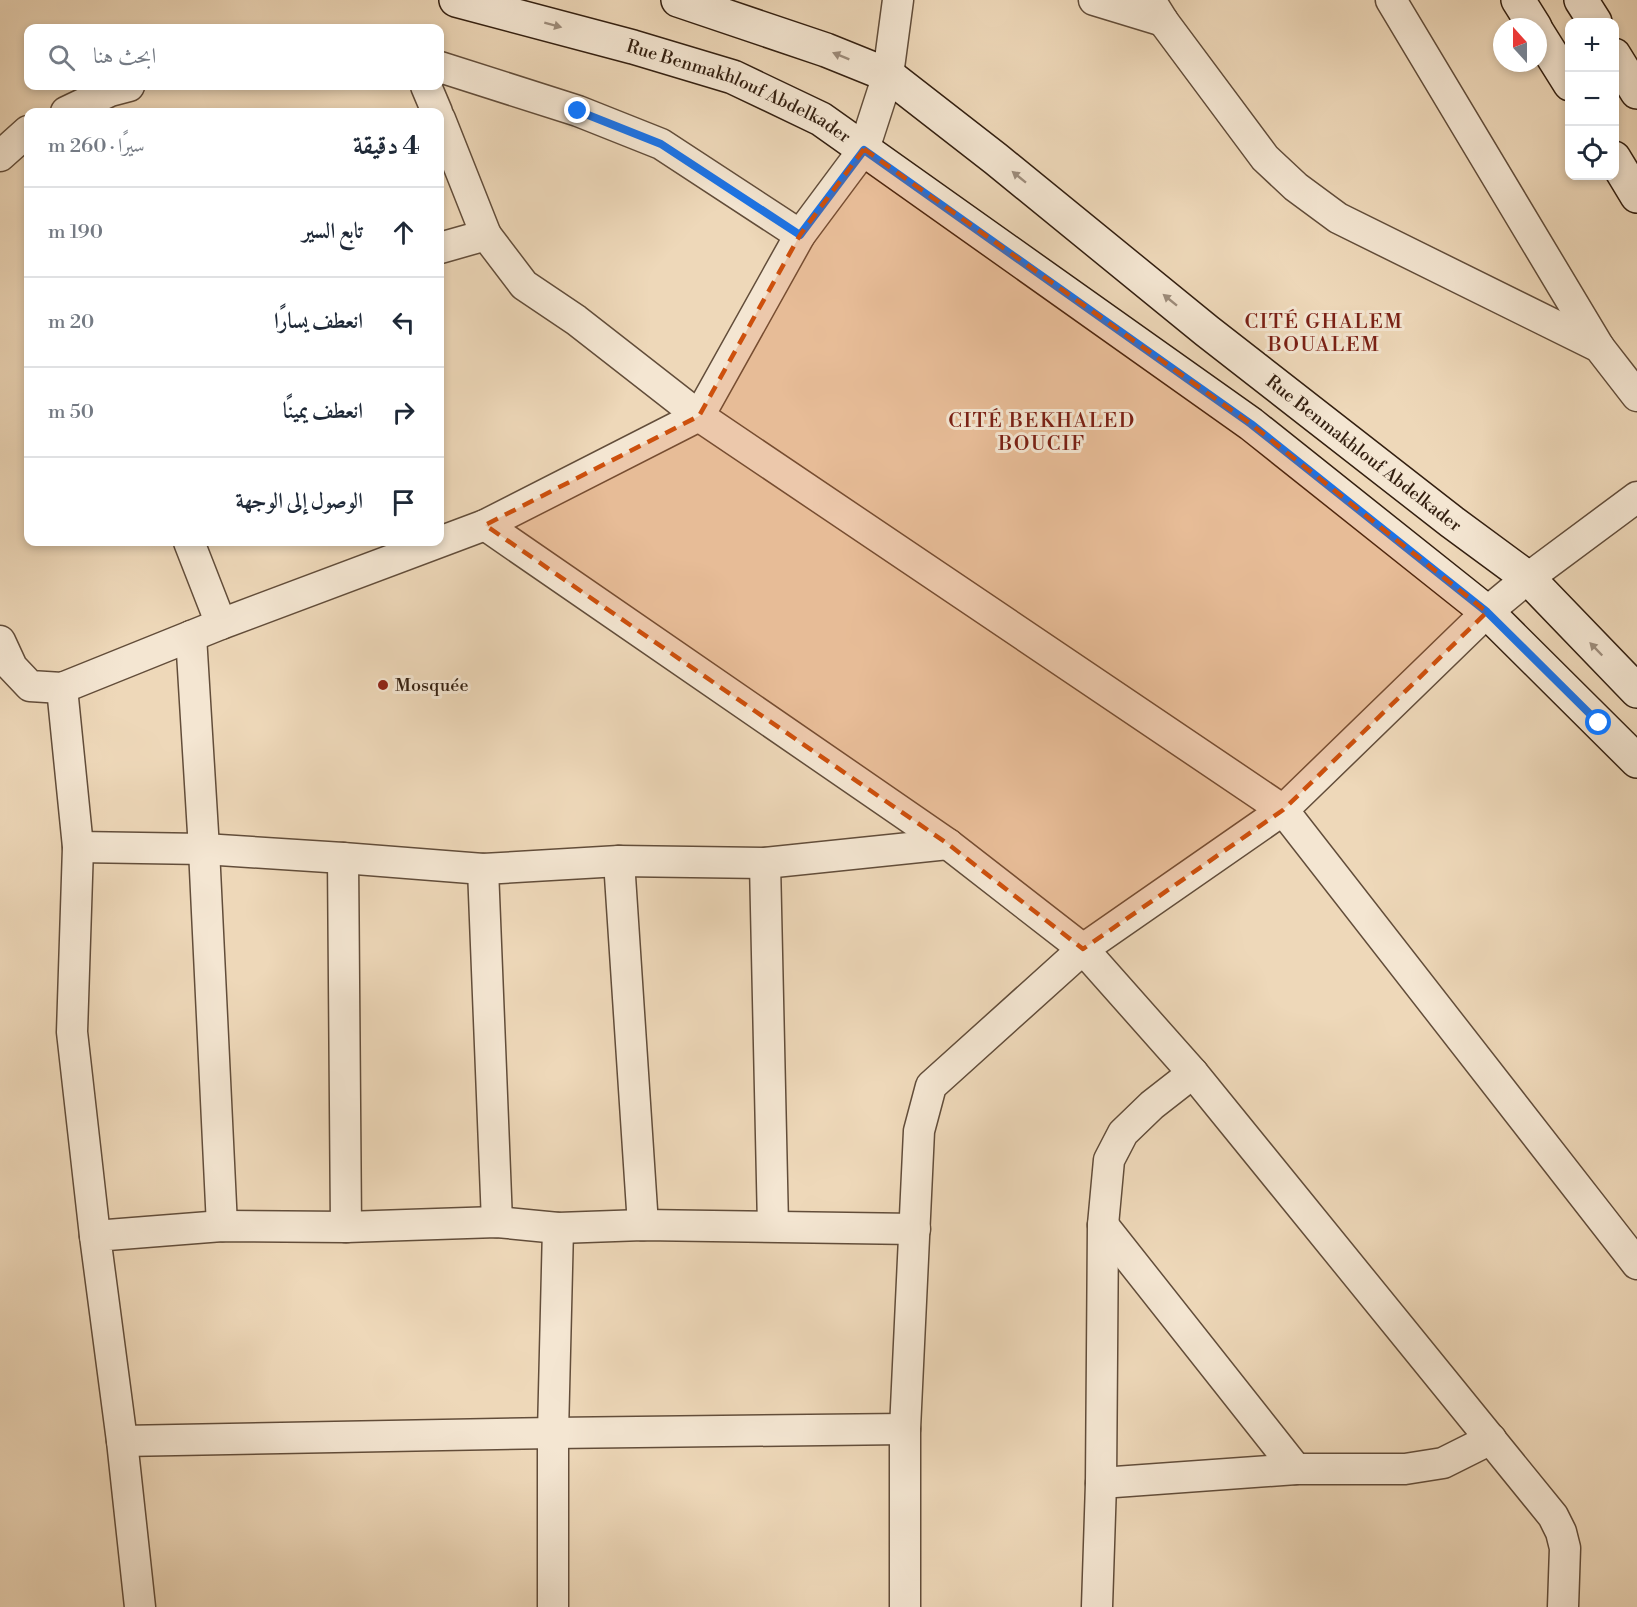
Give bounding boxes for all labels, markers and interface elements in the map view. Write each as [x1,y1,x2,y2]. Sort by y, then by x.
north arrow [1493,18,1547,72]
map controls [1565,18,1619,180]
button: + [1565,18,1619,72]
one-way arrow [544,21,562,31]
search box [24,24,444,90]
street label: Rue Benmakhlouf Abdelkader [624,35,855,149]
icon: search [45,41,78,74]
text: ابحث هنا [93,43,156,70]
one-way arrow [832,51,850,60]
button: − [1565,72,1619,126]
route end [564,97,590,123]
button: locate [1565,126,1619,180]
text: 4 دقيقة [353,130,420,162]
text: سيرًا · 260 m [48,134,145,159]
one-way arrow [1011,171,1026,183]
icon: ahead [387,216,420,249]
text: تابع السير [302,218,363,245]
text: 190 m [48,220,103,245]
one-way arrow [1162,294,1177,307]
icon: left [387,306,420,339]
text: انعطف يسارًا [274,308,363,335]
district label: CITÉ GHALEM BOUALEM [1244,309,1404,358]
text: 20 m [48,310,94,335]
street label: Rue Benmakhlouf Abdelkader [1261,370,1466,537]
icon: right [387,396,420,429]
text: انعطف يمينًا [283,398,363,425]
text: 50 m [48,400,94,425]
district label: CITÉ BEKHALED BOUCIF [948,408,1136,457]
icon: arrive [387,486,420,519]
text: الوصول إلى الوجهة [235,488,363,515]
one-way arrow [1590,642,1604,656]
place label: Mosquée [395,674,468,697]
marker: Mosquée [376,678,390,692]
route start [1585,709,1611,735]

